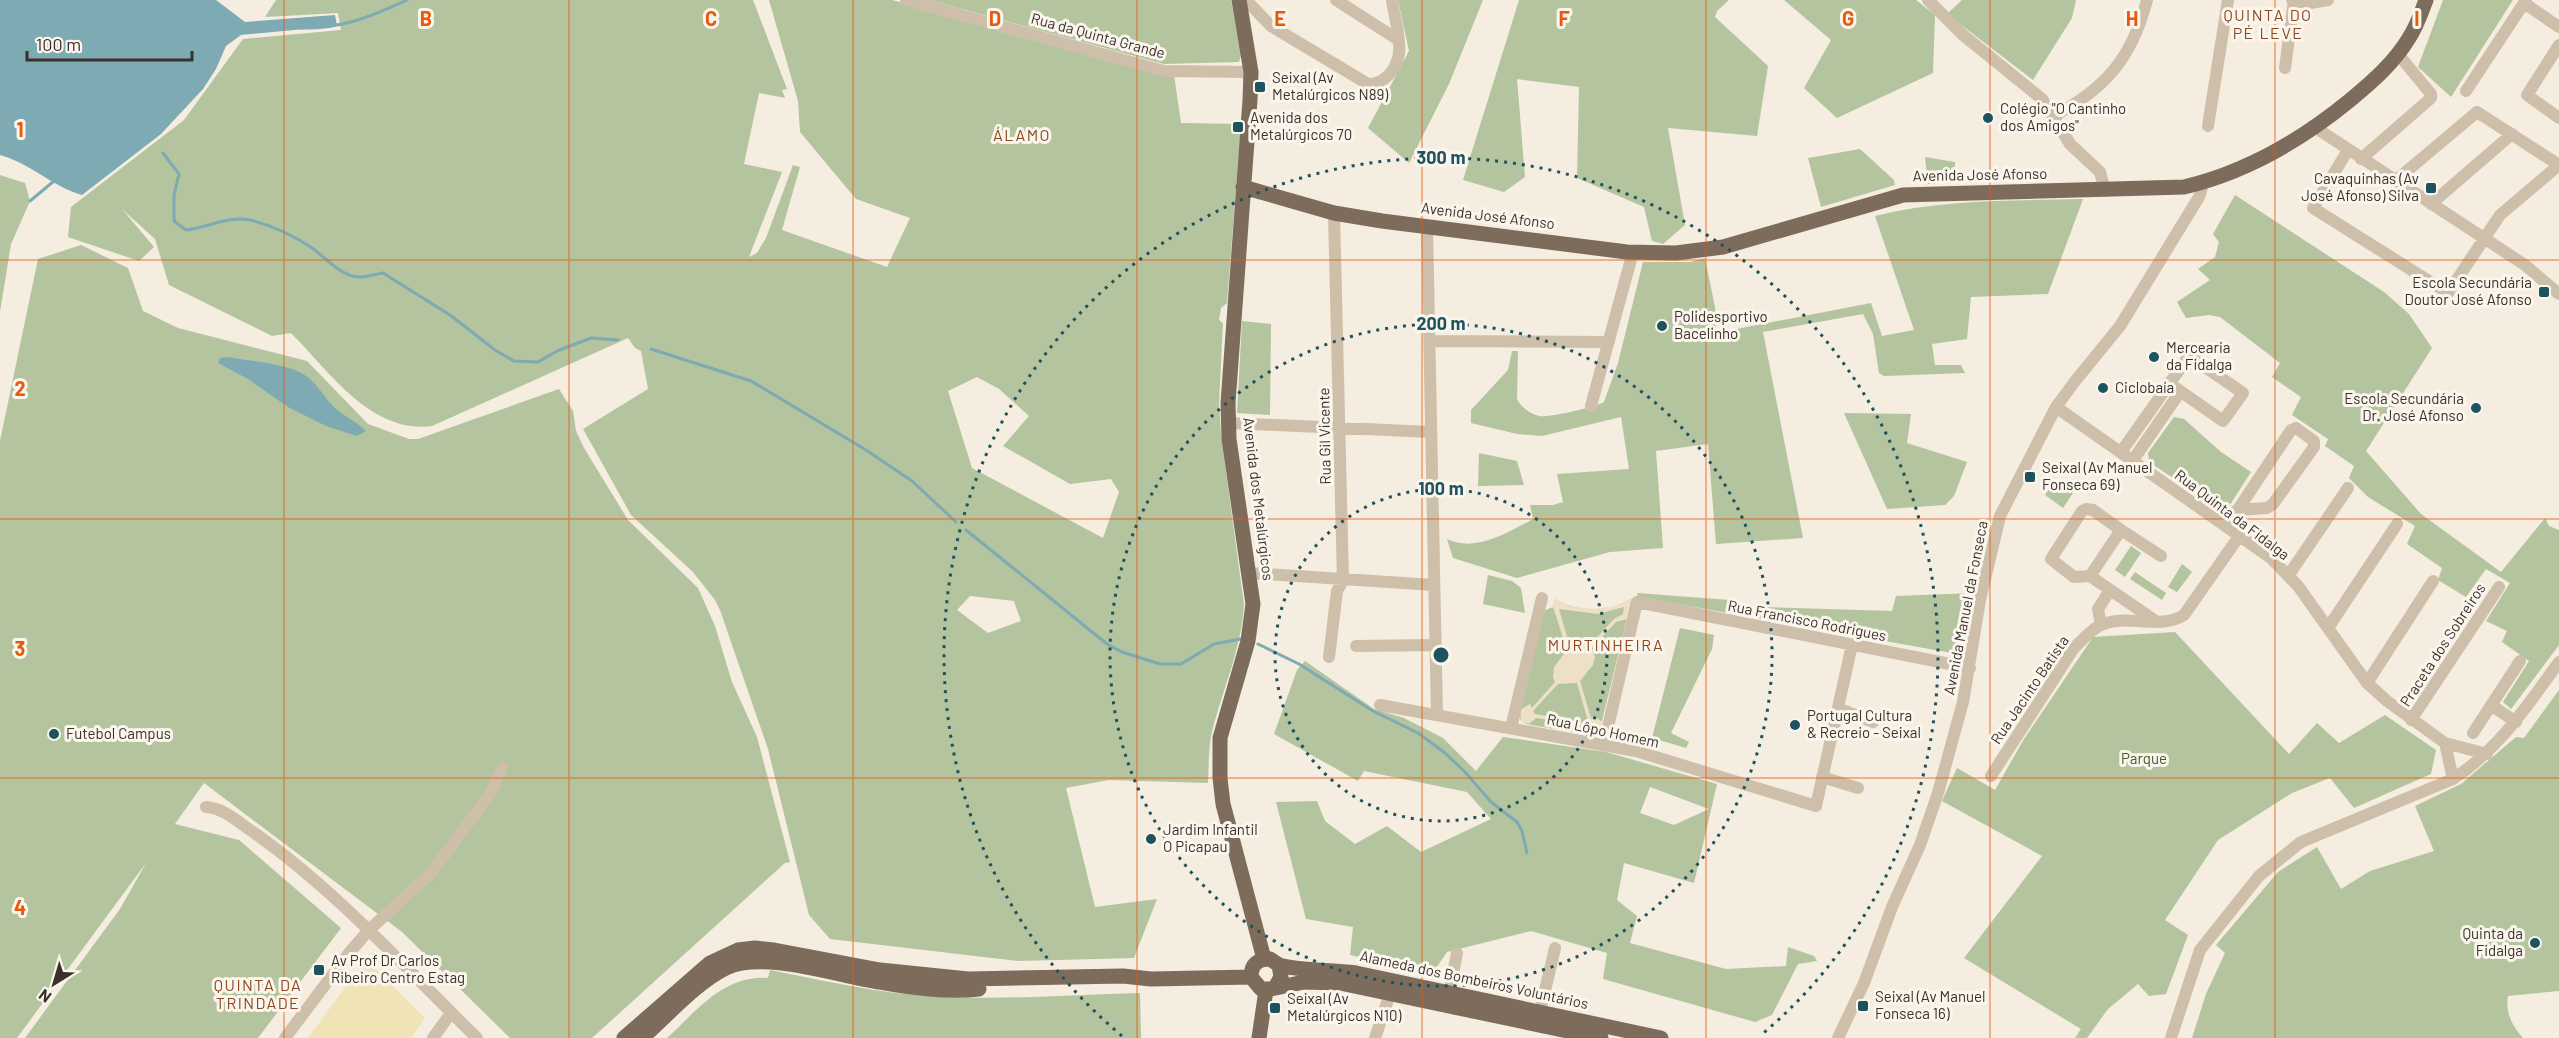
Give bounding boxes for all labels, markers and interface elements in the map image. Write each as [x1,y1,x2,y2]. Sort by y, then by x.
district label: QUINTA DO PÉ LEVE [2224,5,2312,42]
text: B [420,6,432,30]
text: C [705,6,717,30]
text: D [989,6,1001,30]
text: E [1274,6,1286,30]
text: F [1558,6,1570,30]
text: G [1842,6,1854,30]
text: H [2126,6,2138,30]
text: I [2414,6,2420,30]
street label: Rua da Quinta Grande [1029,8,1167,62]
scale bar [27,24,192,62]
text: 100 m [36,33,81,55]
place label: Seixal (Av Metalúrgicos N89) [1272,68,1388,103]
marker: Seixal (Av Metalúrgicos N89) [1253,80,1267,94]
place label: Colégio "O Cantinho dos Amigos" [2000,99,2126,134]
place label: Avenida dos Metalúrgicos 70 [1250,108,1352,143]
marker: Colégio "O Cantinho dos Amigos" [1981,111,1995,125]
text: 1 [16,117,24,141]
marker: Avenida dos Metalúrgicos 70 [1231,120,1245,134]
district label: ÁLAMO [993,125,1051,144]
text: 300 m [1417,146,1465,168]
street label: Avenida José Afonso [1913,164,2047,184]
place label: Cavaquinhas (Av José Afonso) Silva [2301,169,2419,204]
marker: Cavaquinhas (Av José Afonso) Silva [2424,181,2438,195]
street label: Avenida José Afonso [1420,198,1556,232]
place label: Escola Secundária Doutor José Afonso [2404,273,2532,308]
marker: Escola Secundária Doutor José Afonso [2537,285,2551,299]
place label: Polidesportivo Bacelinho [1674,307,1768,342]
text: 200 m [1416,312,1466,334]
marker: Polidesportivo Bacelinho [1655,319,1669,333]
place label: Mercearia da Fidalga [2166,338,2232,373]
marker: Mercearia da Fidalga [2147,350,2161,364]
text: 2 [14,376,26,400]
place label: Ciclobaía [2115,378,2174,396]
marker: Ciclobaía [2096,381,2110,395]
street label: Rua Gil Vicente [1314,387,1334,485]
place label: Escola Secundária Dr. José Afonso [2344,389,2464,424]
marker: Escola Secundária Dr. José Afonso [2469,401,2483,415]
street label: Avenida dos Metalúrgicos [1240,416,1278,582]
place label: Seixal (Av Manuel Fonseca 69) [2042,458,2153,493]
street label: Rua Quinta da Fidalga [2172,465,2293,563]
marker: Seixal (Av Manuel Fonseca 69) [2023,470,2037,484]
text: 100 m [1418,477,1464,499]
street label: Avenida Manuel da Fonseca [1939,519,1991,696]
street label: Praceta dos Sobreiros [2396,579,2489,710]
street label: Rua Francisco Rodrigues [1726,596,1888,644]
street label: Rua Jacinto Batista [1986,632,2072,747]
district label: MURTINHEIRA [1548,635,1664,654]
text: 3 [15,636,25,660]
centre of rings [1431,645,1451,665]
place label: Portugal Cultura & Recreio - Seixal [1807,706,1921,741]
street label: Rua Lôpo Homem [1545,709,1661,751]
marker: Portugal Cultura & Recreio - Seixal [1788,718,1802,732]
place label: Futebol Campus [66,724,171,742]
marker: Futebol Campus [47,727,61,741]
park label: Parque [2121,749,2167,767]
place label: Jardim Infantil O Picapau [1163,820,1258,855]
marker: Jardim Infantil O Picapau [1144,832,1158,846]
text: 4 [14,895,26,919]
place label: Quinta da Fidalga [2462,924,2523,959]
marker: Quinta da Fidalga [2528,936,2542,950]
street label: Alameda dos Bombeiros Voluntários [1358,946,1590,1012]
place label: Av Prof Dr Carlos Ribeiro Centro Estag [331,951,465,986]
north arrow [24,954,84,1014]
marker: Av Prof Dr Carlos Ribeiro Centro Estag [312,963,326,977]
district label: QUINTA DA TRINDADE [214,975,302,1012]
text: N [35,986,55,1007]
place label: Seixal (Av Manuel Fonseca 16) [1875,987,1986,1022]
place label: Seixal (Av Metalúrgicos N10) [1287,989,1401,1024]
marker: Seixal (Av Manuel Fonseca 16) [1856,999,1870,1013]
marker: Seixal (Av Metalúrgicos N10) [1268,1001,1282,1015]

